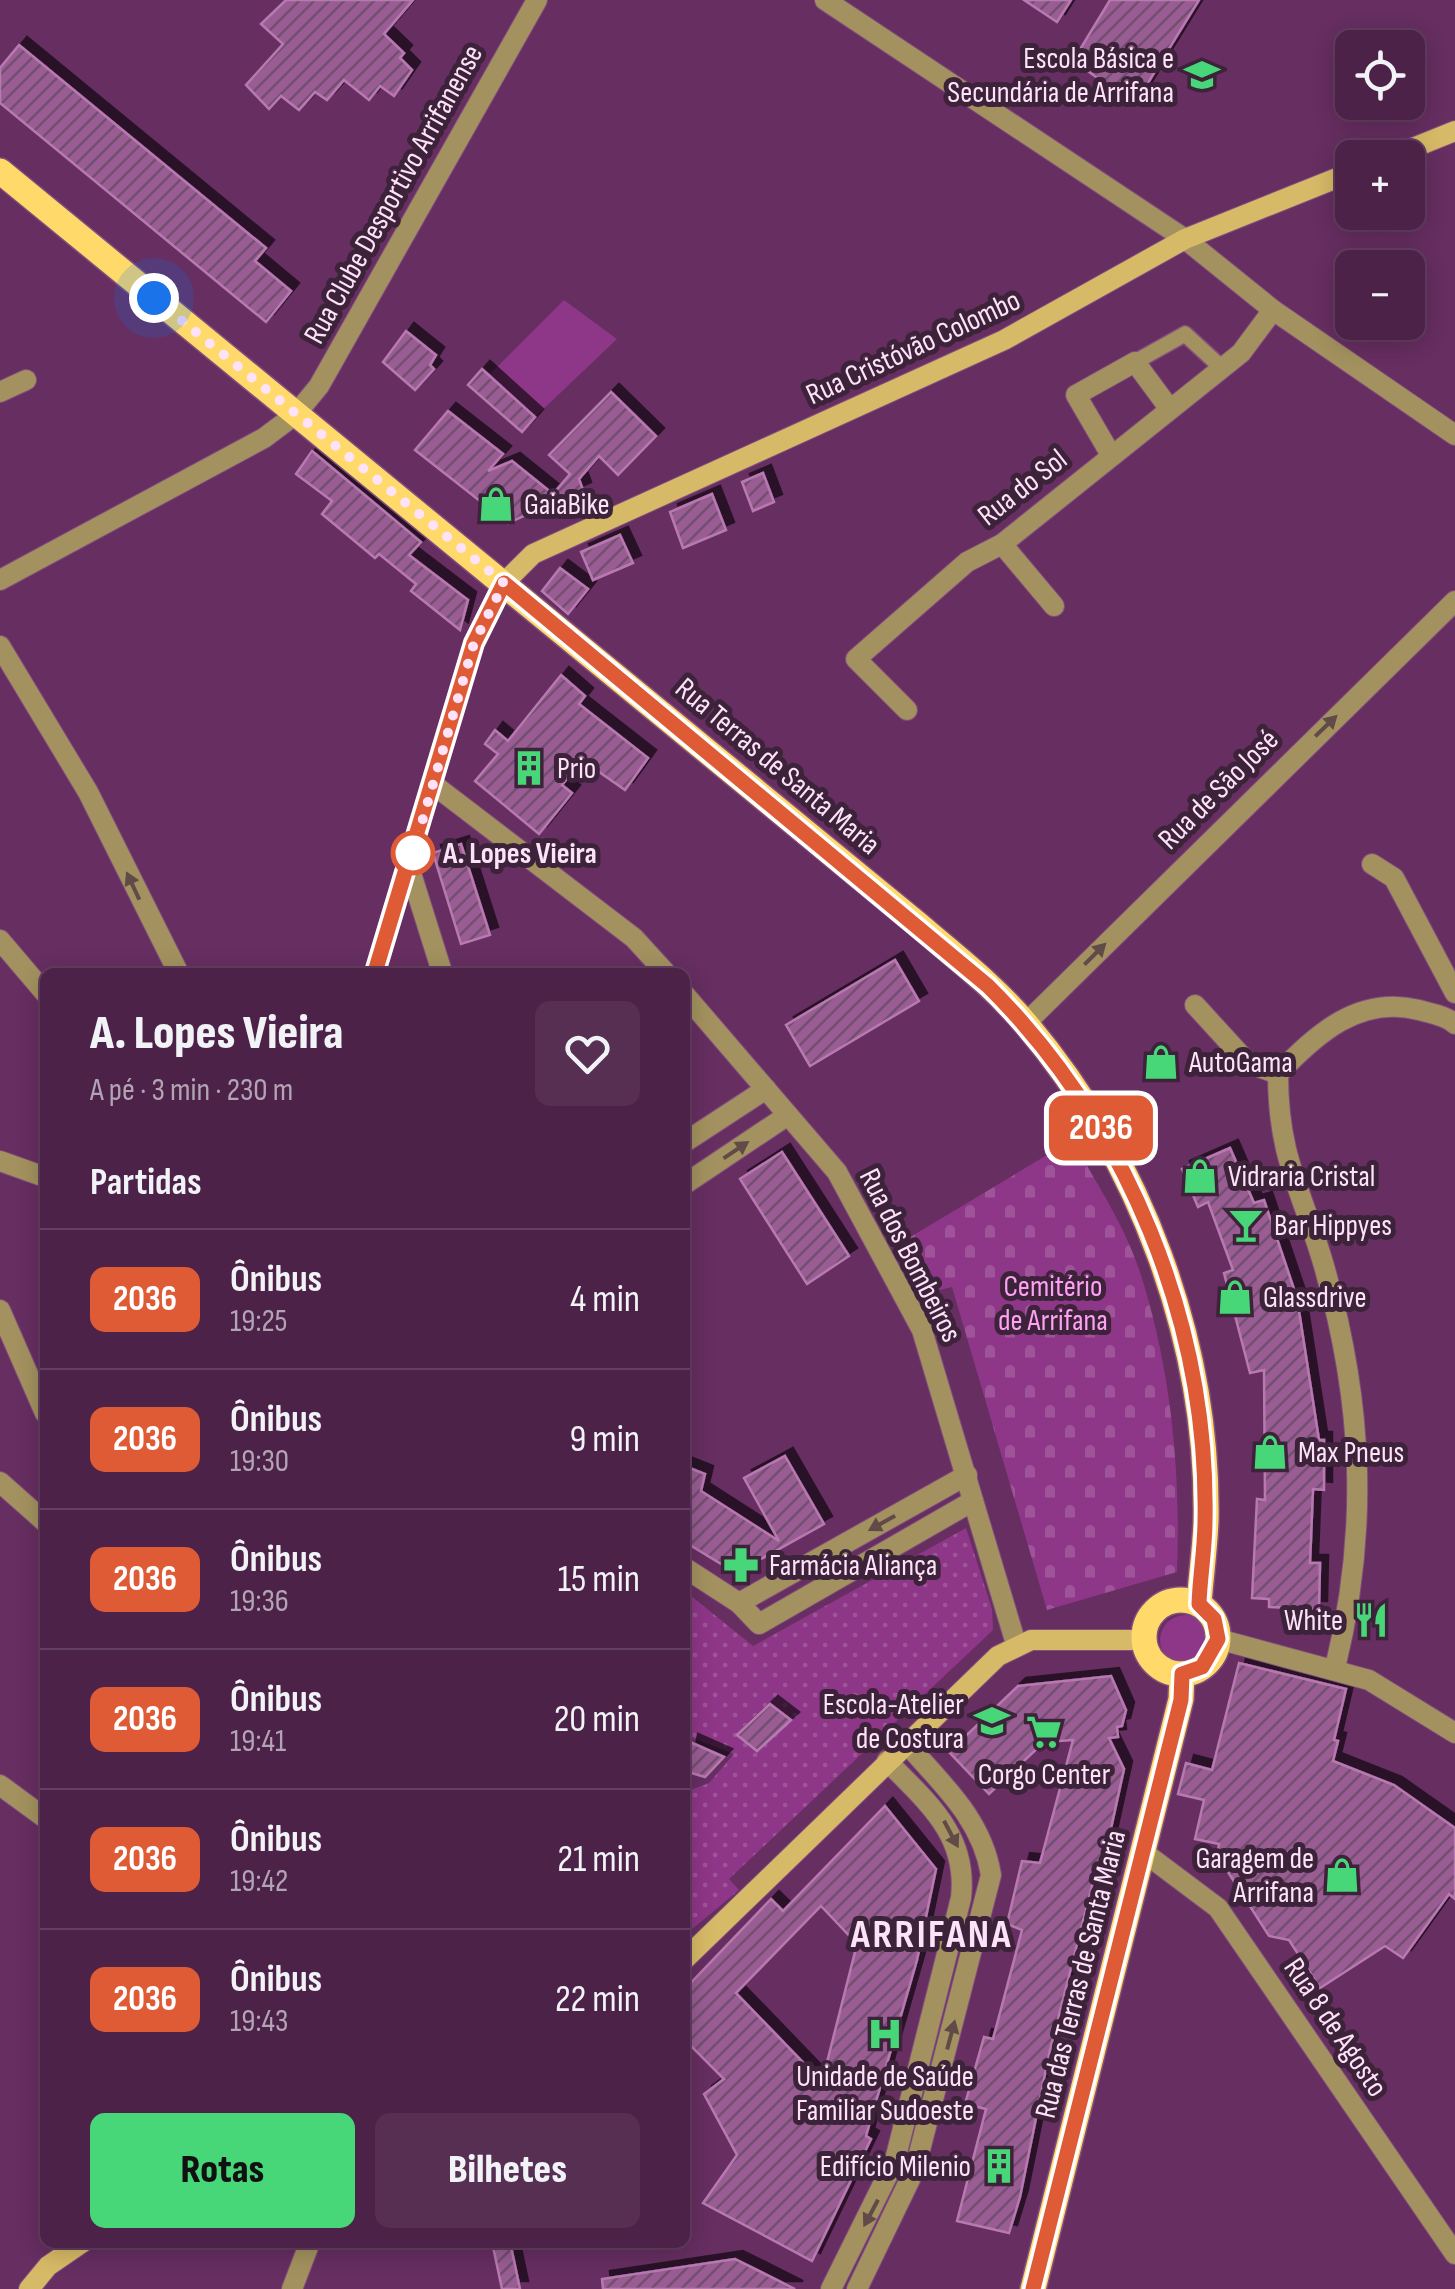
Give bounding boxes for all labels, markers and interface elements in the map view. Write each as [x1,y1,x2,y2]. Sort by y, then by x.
map controls [1335,30,1425,340]
button: locate [1335,30,1425,120]
street label: Rua Clube Desportivo Arrifanense [297,39,491,350]
place label: Escola Básica e Secundária de Arrifana [947,41,1174,111]
school or university icon: Escola Básica e Secundária de Arrifana [1183,56,1221,94]
button: + [1335,140,1425,230]
button: − [1335,250,1425,340]
your location [129,273,179,323]
street label: Rua Cristóvão Colombo [801,283,1026,413]
street label: Rua do Sol [971,442,1074,534]
shop icon: GaiaBike [477,485,515,523]
place label: GaiaBike [524,487,609,523]
street label: Rua Terras de Santa Maria [668,671,887,863]
one-way arrow [1313,715,1337,738]
street label: Rua de São José [1151,722,1286,857]
building icon: Prio [510,749,548,787]
place label: Prio [557,751,596,787]
marker: A. Lopes Vieira [392,832,434,874]
place label: A. Lopes Vieira [442,836,597,872]
one-way arrow [124,872,141,901]
one-way arrow [1082,943,1106,966]
button: heart [535,1001,640,1106]
text: A. Lopes Vieira [90,1005,343,1062]
shop icon: AutoGama [1142,1043,1180,1081]
place label: AutoGama [1188,1045,1293,1081]
text: A pé · 3 min · 230 m [90,1071,293,1110]
line badge: 2036 [1031,1096,1171,1160]
text: 2036 [1069,1107,1133,1150]
one-way arrow [723,1141,750,1159]
shop icon: Vidraria Cristal [1181,1157,1219,1195]
place label: Vidraria Cristal [1228,1159,1375,1195]
text: Partidas [90,1160,202,1205]
street label: Rua dos Bombeiros [851,1163,969,1348]
bar icon: Bar Hippyes [1227,1206,1265,1244]
place label: Bar Hippyes [1274,1208,1392,1244]
text: Ônibus [230,1257,322,1302]
park label: Cemitério de Arrifana [998,1269,1108,1339]
text: 4 min [570,1277,640,1322]
text: 2036 [113,1278,177,1321]
shop icon: Glassdrive [1216,1278,1254,1316]
place label: Glassdrive [1263,1280,1367,1316]
text: 19:25 [230,1302,287,1341]
text: Ônibus [230,1397,322,1442]
text: 9 min [569,1417,640,1462]
text: 2036 [113,1418,177,1461]
shop icon: Max Pneus [1251,1433,1289,1471]
place label: Max Pneus [1298,1435,1404,1471]
text: 19:30 [230,1442,289,1481]
one-way arrow [868,1513,896,1531]
text: Ônibus [230,1537,322,1582]
pharmacy icon: Farmácia Aliança [722,1546,760,1584]
place label: Farmácia Aliança [769,1548,937,1584]
text: 15 min [558,1557,640,1602]
text: 2036 [113,1558,177,1601]
text: 19:36 [230,1582,289,1621]
restaurant icon: White [1352,1601,1390,1639]
place label: White [1284,1603,1343,1639]
text: Ônibus [230,1677,322,1722]
place label: Escola-Atelier de Costura [823,1687,964,1757]
text: 20 min [554,1697,640,1742]
text: 2036 [113,1698,177,1741]
school or university icon: Escola-Atelier de Costura [973,1702,1011,1740]
supermarket icon: Corgo Center [1025,1713,1063,1751]
text: 19:41 [230,1722,286,1761]
place label: Corgo Center [978,1757,1111,1793]
text: Ônibus [230,1817,322,1862]
one-way arrow [942,1820,959,1848]
street label: Rua das Terras de Santa Maria [1028,1826,1134,2122]
text: 21 min [557,1837,640,1882]
text: 2036 [113,1838,177,1881]
place label: Garagem de Arrifana [1195,1841,1314,1911]
shop icon: Garagem de Arrifana [1323,1856,1361,1894]
text: 19:42 [230,1862,288,1901]
district label: ARRIFANA [850,1911,1013,1959]
street label: Rua 8 de Agosto [1276,1951,1395,2104]
text: Ônibus [230,1957,322,2002]
text: 22 min [555,1977,640,2022]
text: 2036 [113,1978,177,2021]
text: 19:43 [230,2002,288,2041]
hospital icon: Unidade de Saúde Familiar Sudoeste [866,2015,904,2053]
one-way arrow [944,2019,960,2050]
place label: Unidade de Saúde Familiar Sudoeste [796,2059,974,2129]
button: Rotas [90,2113,355,2228]
button: Bilhetes [375,2113,640,2228]
building icon: Edifício Milenio [980,2147,1018,2185]
place label: Edifício Milenio [820,2149,971,2185]
one-way arrow [863,2198,880,2227]

